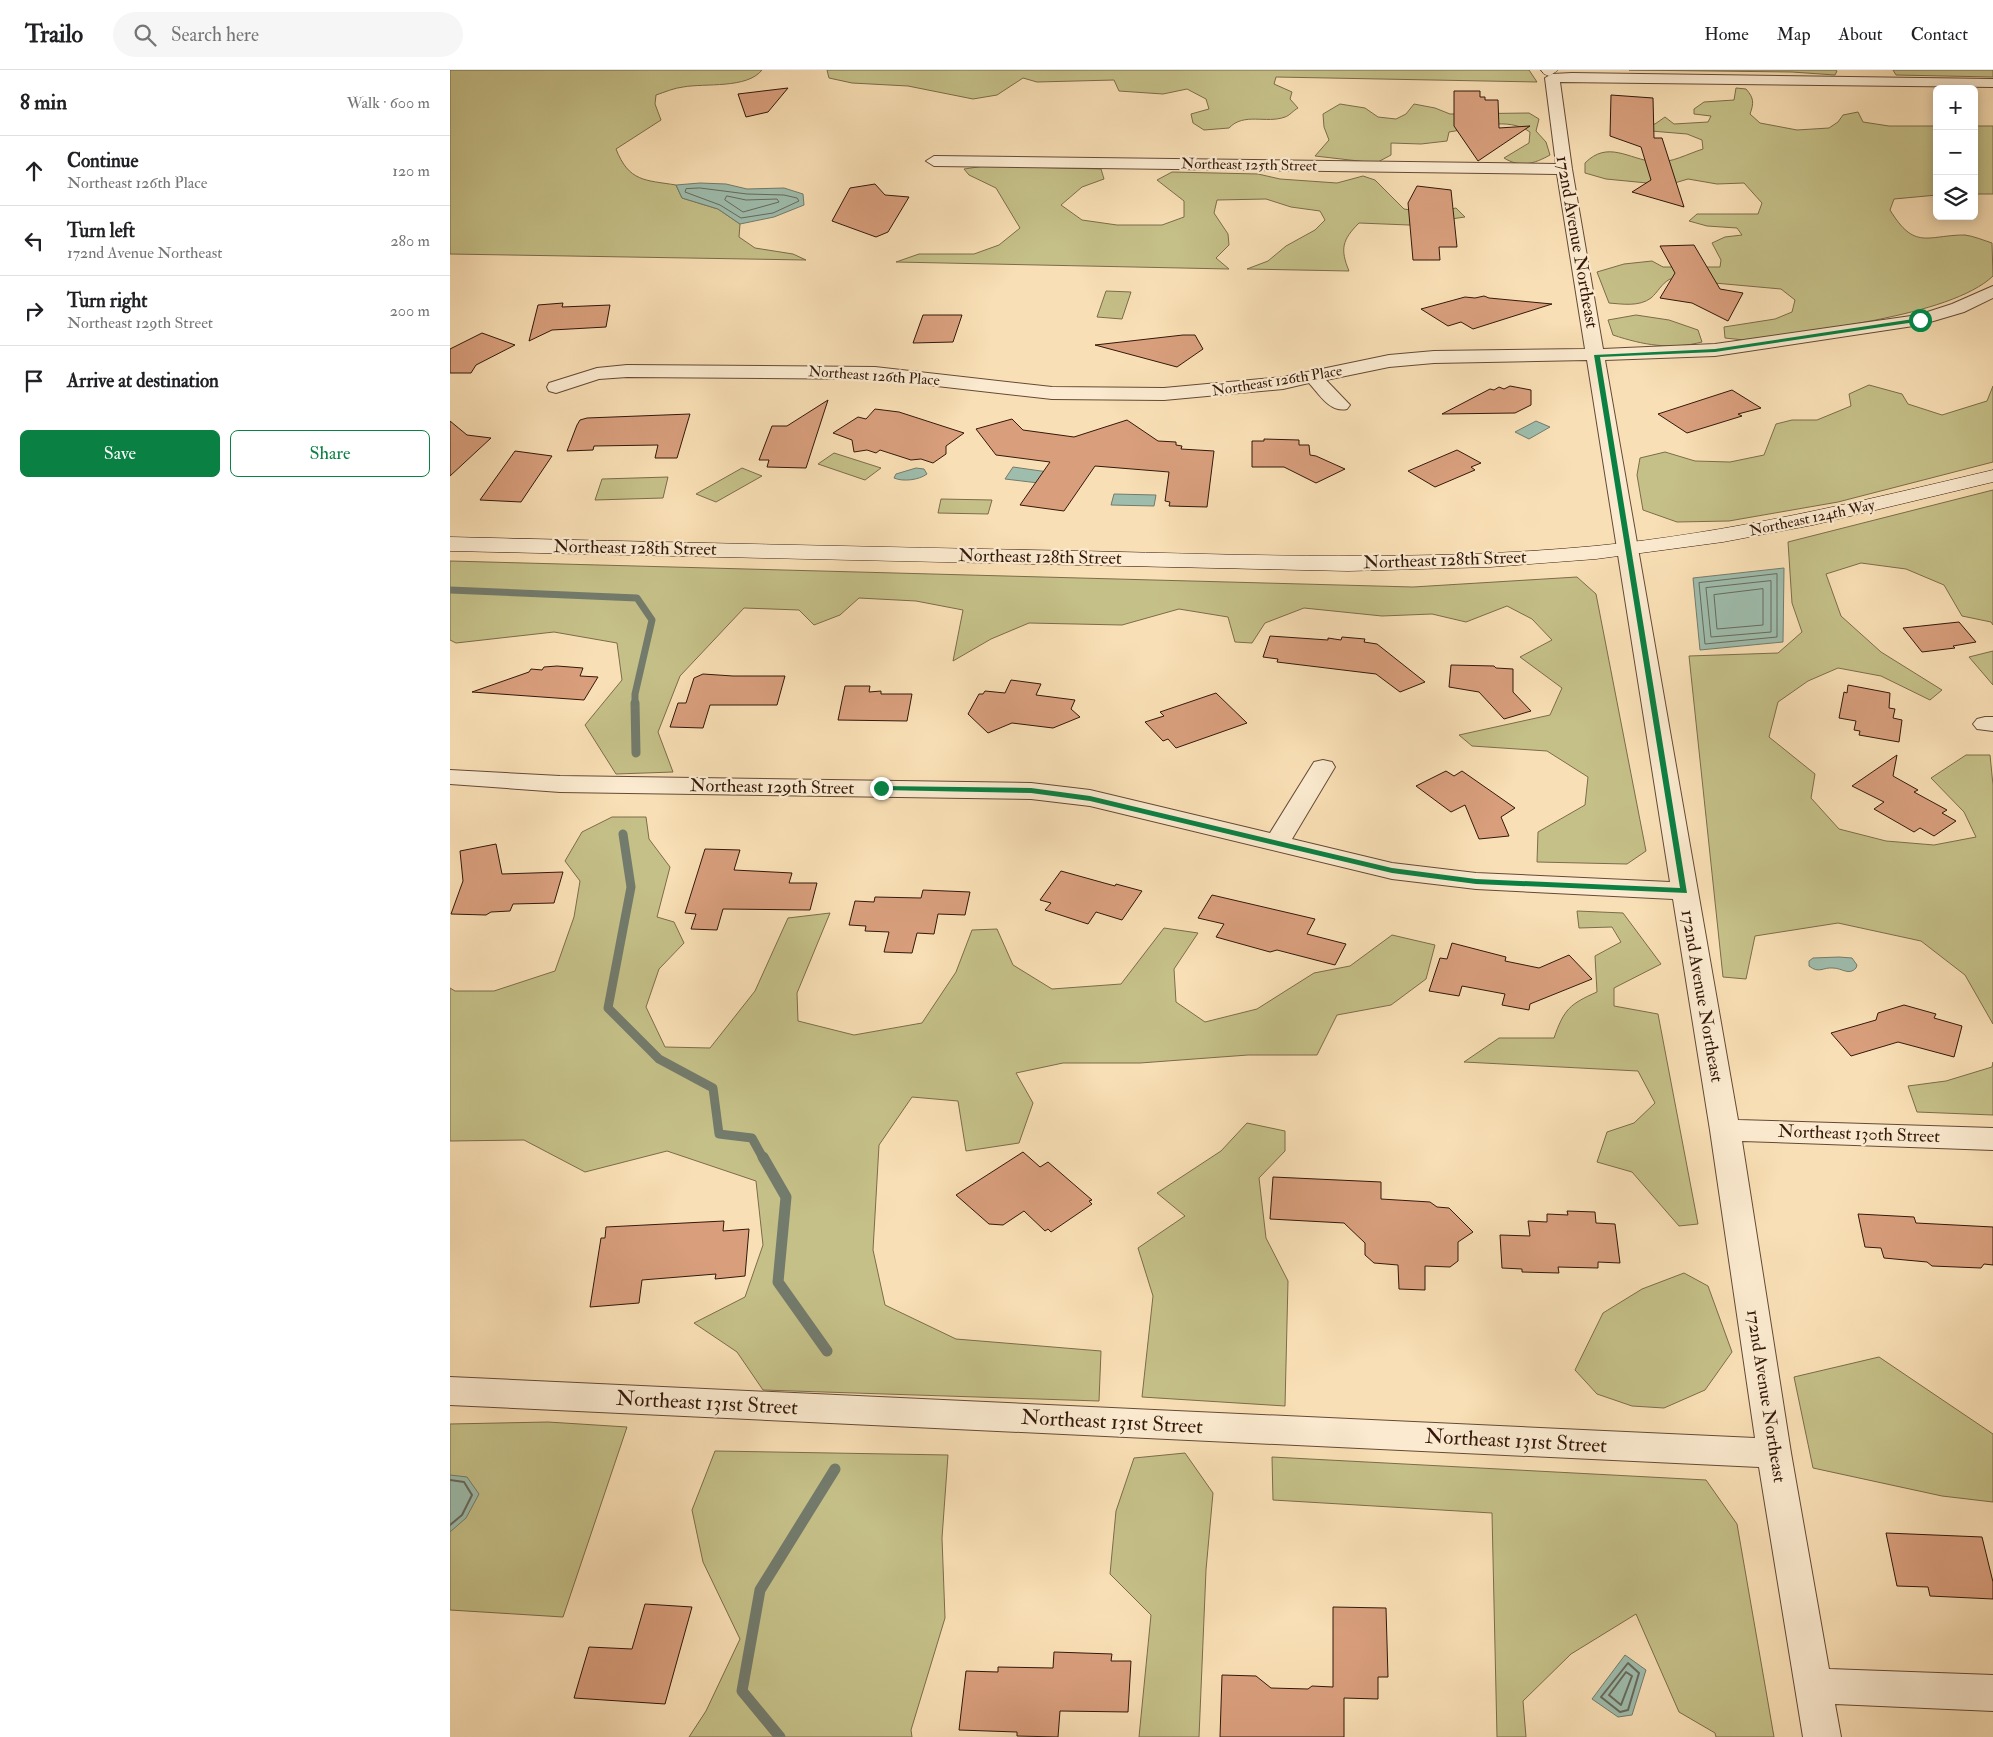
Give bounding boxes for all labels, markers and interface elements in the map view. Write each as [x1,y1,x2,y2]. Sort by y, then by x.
search box [113,12,463,57]
text: Trailo [25,19,83,50]
icon: search [131,21,159,49]
text: Search here [171,23,259,47]
text: Home [1704,23,1749,46]
text: Map [1777,23,1811,46]
text: About [1839,23,1883,46]
text: Contact [1911,23,1968,46]
map controls [1933,85,1978,220]
button: + [1933,85,1978,130]
text: 8 min [20,89,67,116]
text: Walk · 600 m [347,93,430,113]
button: − [1933,130,1978,175]
text: Continue [67,149,138,173]
street label: Northeast 125th Street [1181,154,1317,176]
street label: 172nd Avenue Northeast [1550,154,1604,330]
icon: ahead [20,157,48,185]
text: 120 m [392,161,430,181]
text: Northeast 126th Place [67,173,208,193]
button: layers [1933,175,1978,220]
text: Turn left [67,219,135,243]
icon: left [20,227,48,255]
text: 280 m [390,231,430,251]
text: 172nd Avenue Northeast [67,243,222,263]
text: Turn right [67,289,147,313]
icon: right [20,297,48,325]
text: 200 m [390,301,430,321]
route start [1909,309,1932,332]
text: Northeast 129th Street [67,313,213,333]
street label: Northeast 126th Place [1210,361,1344,401]
street label: Northeast 126th Place [808,362,940,390]
icon: arrive [20,367,48,395]
text: Arrive at destination [67,369,219,393]
button: Save [20,430,220,477]
button: Share [230,430,430,477]
street label: Northeast 124th Way [1748,495,1877,541]
street label: Northeast 128th Street [553,535,717,561]
street label: Northeast 128th Street [958,544,1122,570]
street label: Northeast 128th Street [1363,546,1527,574]
street label: Northeast 129th Street [690,774,854,800]
route end [870,777,893,800]
street label: 172nd Avenue Northeast [1675,908,1729,1084]
street label: Northeast 130th Street [1778,1120,1941,1148]
street label: 172nd Avenue Northeast [1741,1308,1791,1484]
street label: Northeast 131st Street [615,1385,799,1421]
street label: Northeast 131st Street [1020,1404,1204,1440]
street label: Northeast 131st Street [1424,1423,1608,1459]

